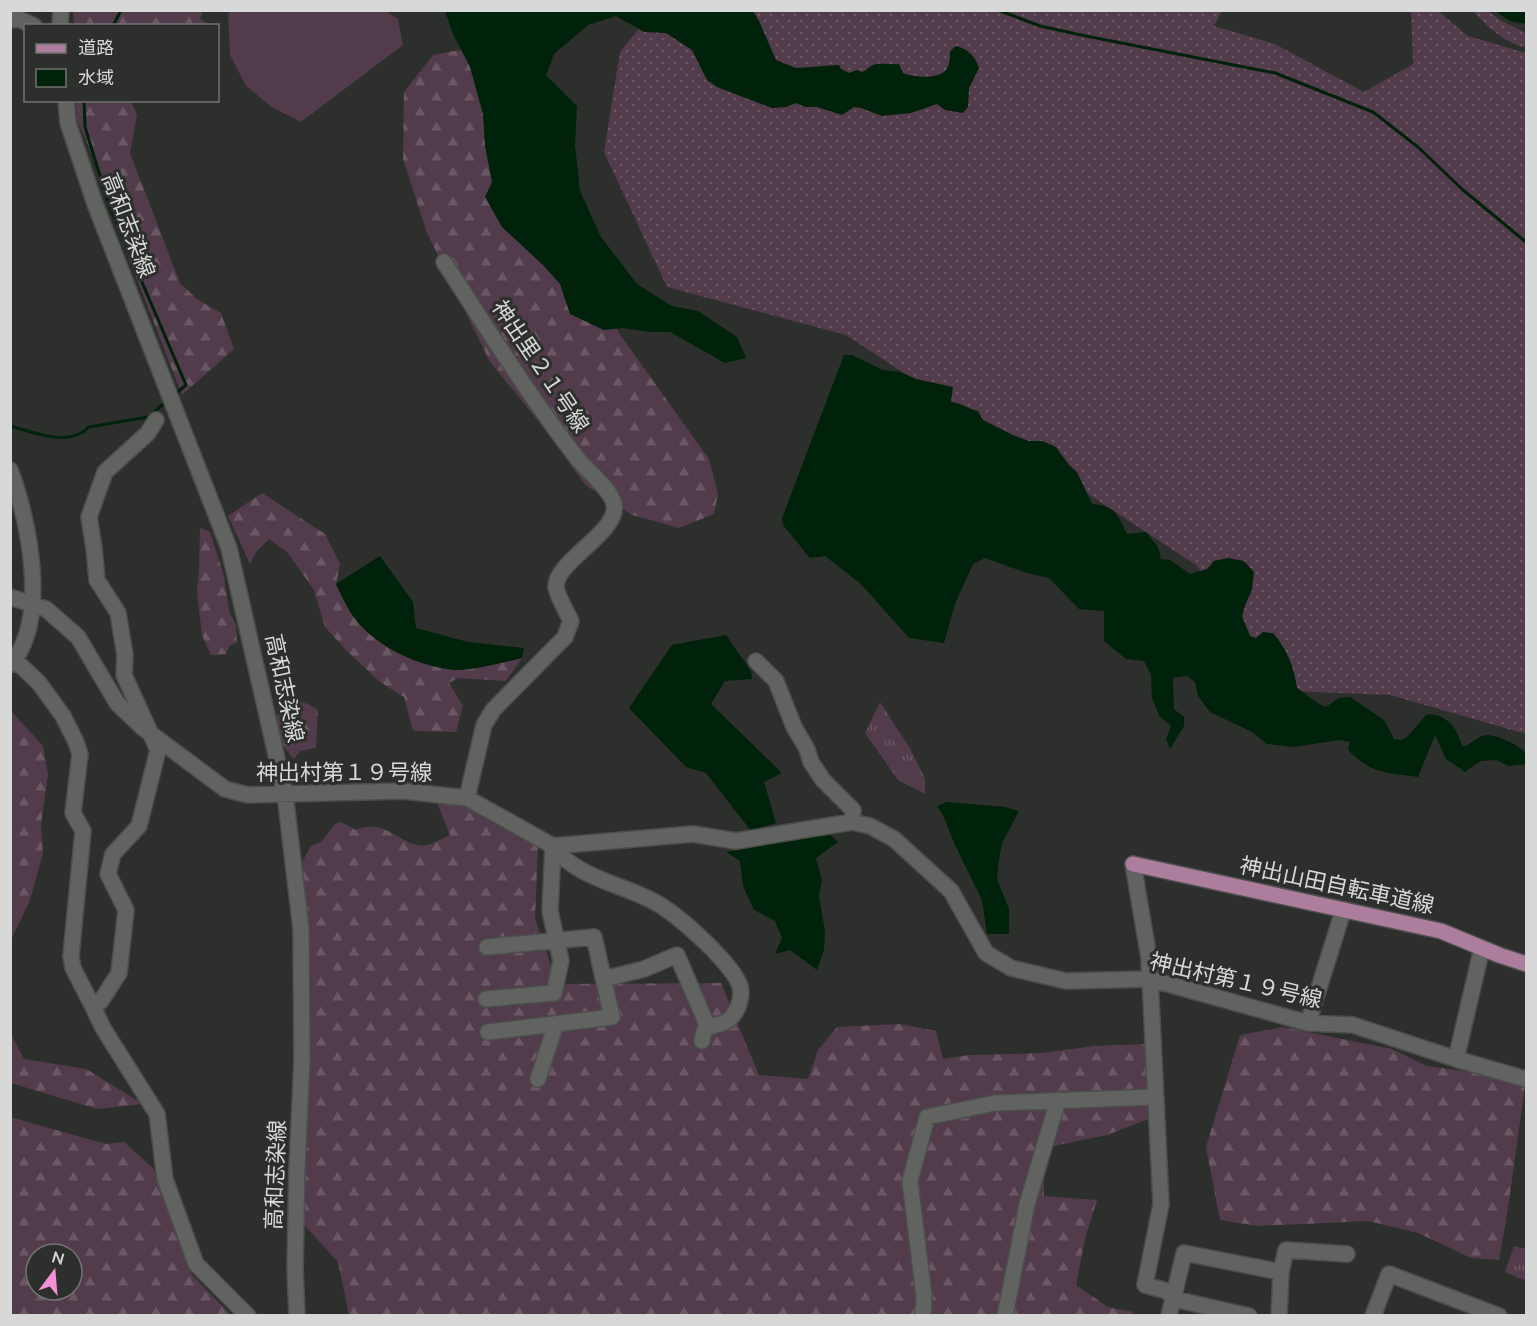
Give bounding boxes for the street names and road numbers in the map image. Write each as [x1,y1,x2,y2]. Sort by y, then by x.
street label: 高和志染線 [96,169,162,281]
street label: 神出里２１号線 [486,294,596,438]
street label: 高和志染線 [260,631,310,745]
street label: 神出村第１９号線 [256,758,432,786]
street label: 神出山田自転車道線 [1237,851,1437,919]
street label: 神出村第１９号線 [1147,947,1325,1013]
street label: 高和志染線 [259,1120,291,1230]

